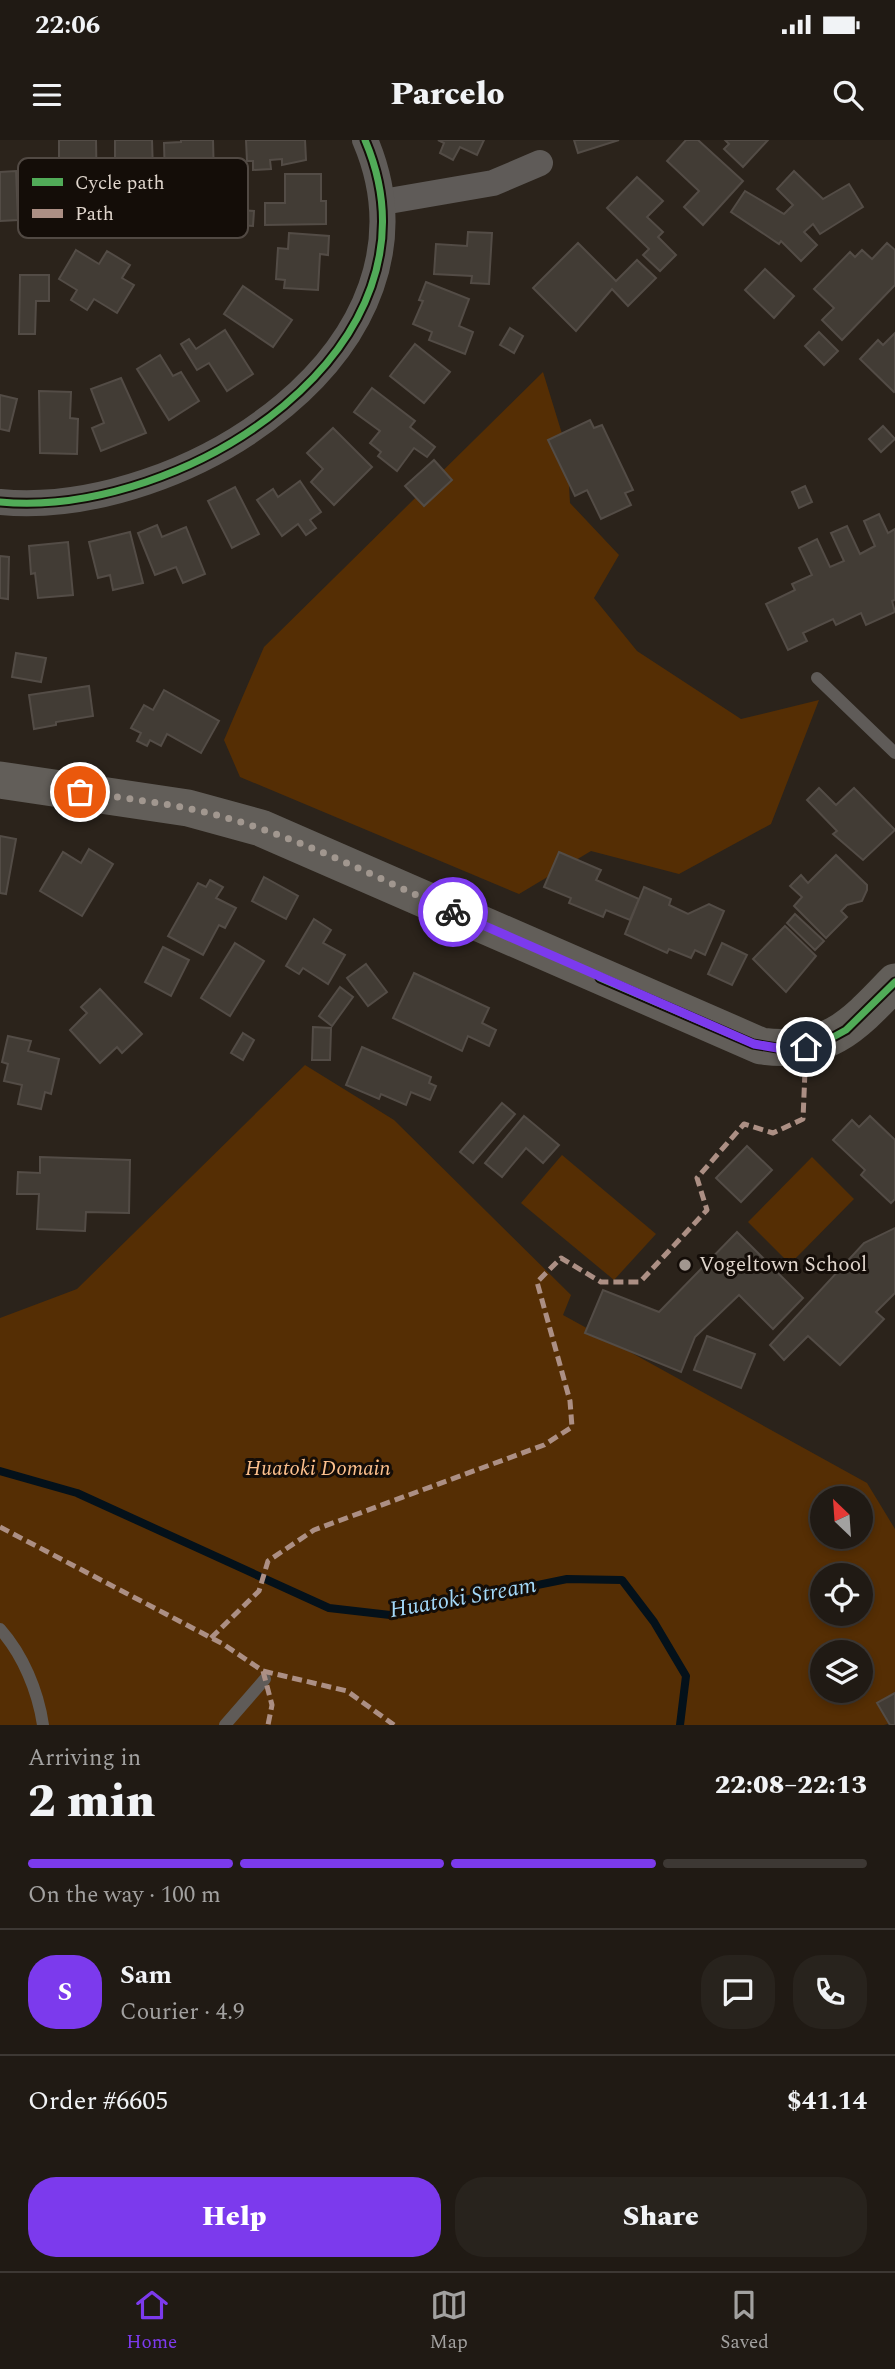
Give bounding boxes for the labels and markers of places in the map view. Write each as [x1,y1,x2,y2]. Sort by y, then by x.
pin [50,762,110,822]
pin [776,1017,836,1077]
place label: Vogeltown School [699,1249,867,1281]
marker: Vogeltown School [677,1257,693,1273]

